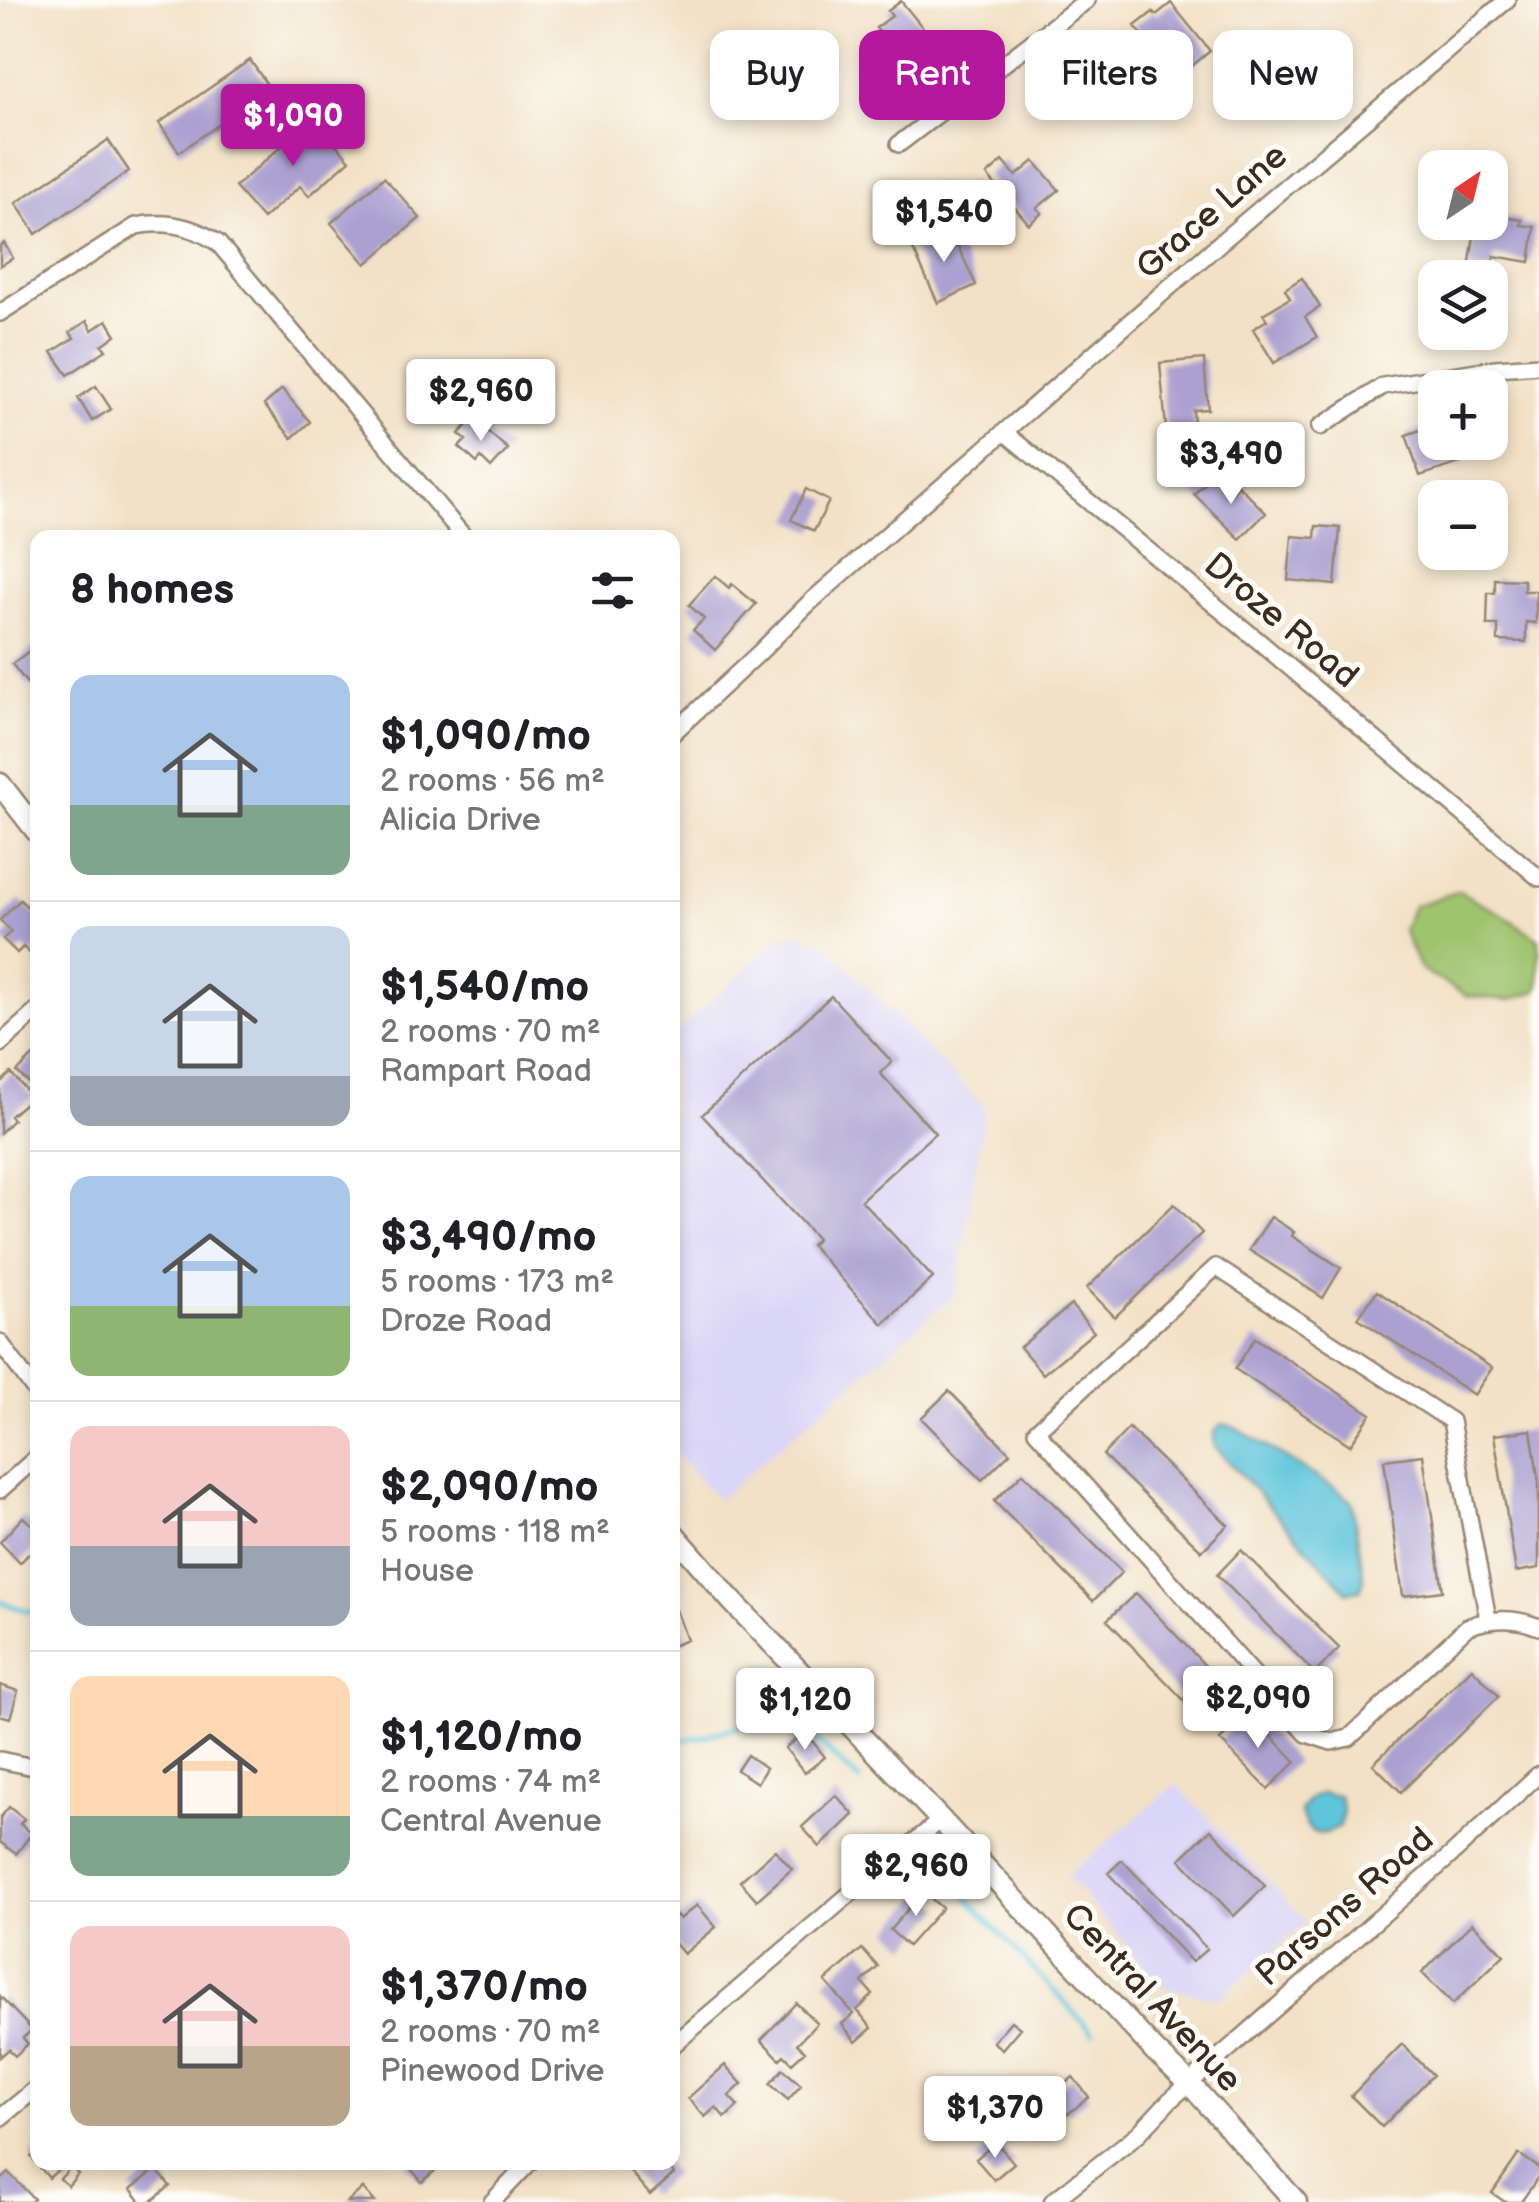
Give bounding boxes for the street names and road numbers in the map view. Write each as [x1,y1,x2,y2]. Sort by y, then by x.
street label: Grace Lane [1128,135,1296,289]
street label: Droze Road [1195,544,1367,698]
street label: Parsons Road [1247,1818,1443,1996]
street label: Central Avenue [1054,1895,1250,2101]

